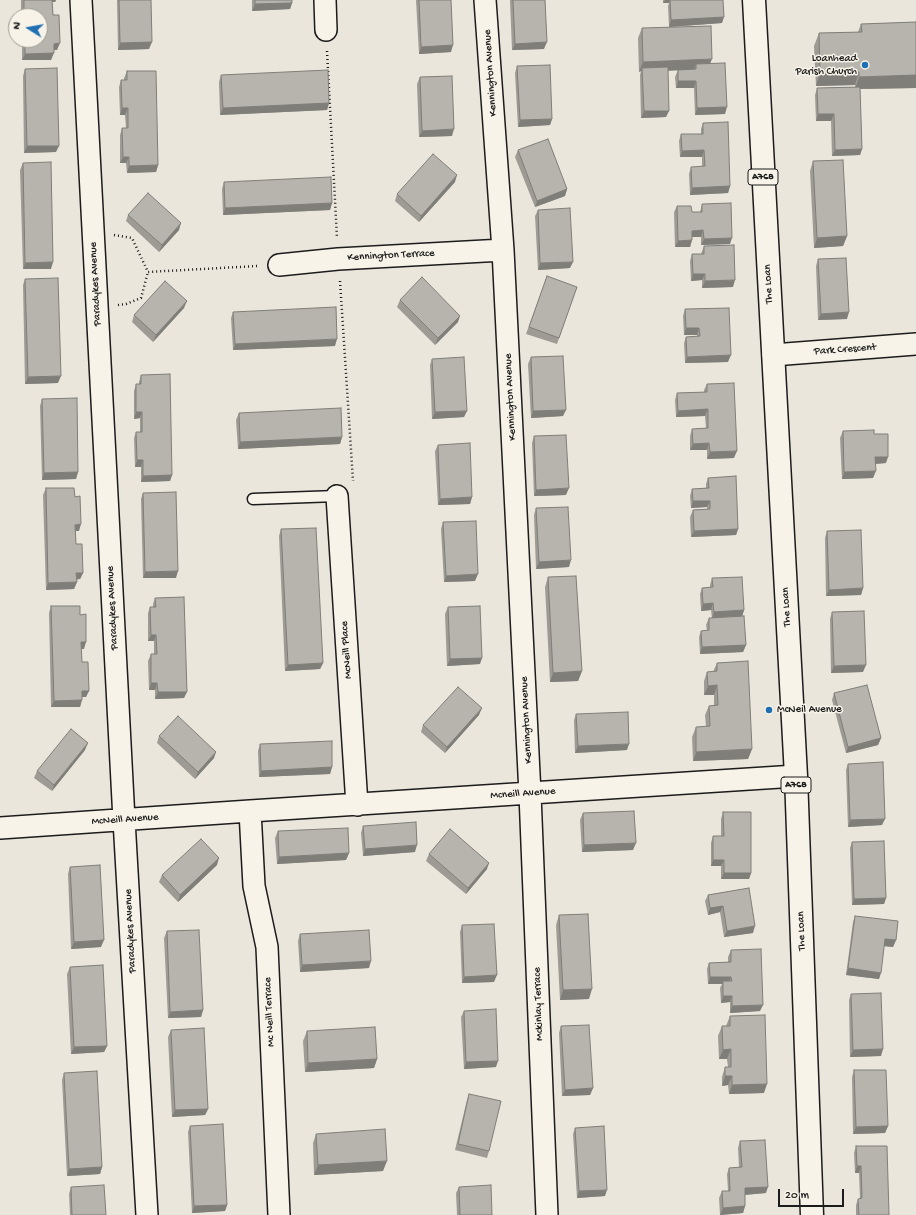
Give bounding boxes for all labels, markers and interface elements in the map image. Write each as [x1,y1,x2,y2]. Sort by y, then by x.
north arrow [8,8,48,48]
text: N [11,21,24,31]
street label: Kennington Avenue [481,29,501,117]
place label: Loanhead Parish Church [795,52,857,78]
marker: Loanhead Parish Church [860,60,870,70]
road number: A768 [748,169,778,185]
street label: Paradykes Avenue [87,242,105,326]
street label: Kennington Terrace [347,247,435,265]
street label: The Loan [761,264,777,304]
street label: Park Crescent [813,341,877,359]
street label: Kennington Avenue [502,353,520,441]
street label: Paradykes Avenue [104,566,122,650]
street label: The Loan [779,587,795,627]
street label: McNeill Place [338,621,356,679]
street label: Kennington Avenue [518,676,536,764]
place label: McNeil Avenue [777,703,842,717]
marker: McNeil Avenue [764,705,774,715]
road number: A768 [781,777,811,793]
street label: Mcneill Avenue [490,785,556,803]
street label: McNeill Avenue [91,811,159,829]
street label: Paradykes Avenue [122,889,140,973]
street label: The Loan [795,911,809,951]
street label: Mckinlay Terrace [531,967,547,1041]
street label: Mc Neill Terrace [262,977,278,1047]
scale bar [780,1181,846,1207]
text: 20 m [785,1189,809,1203]

